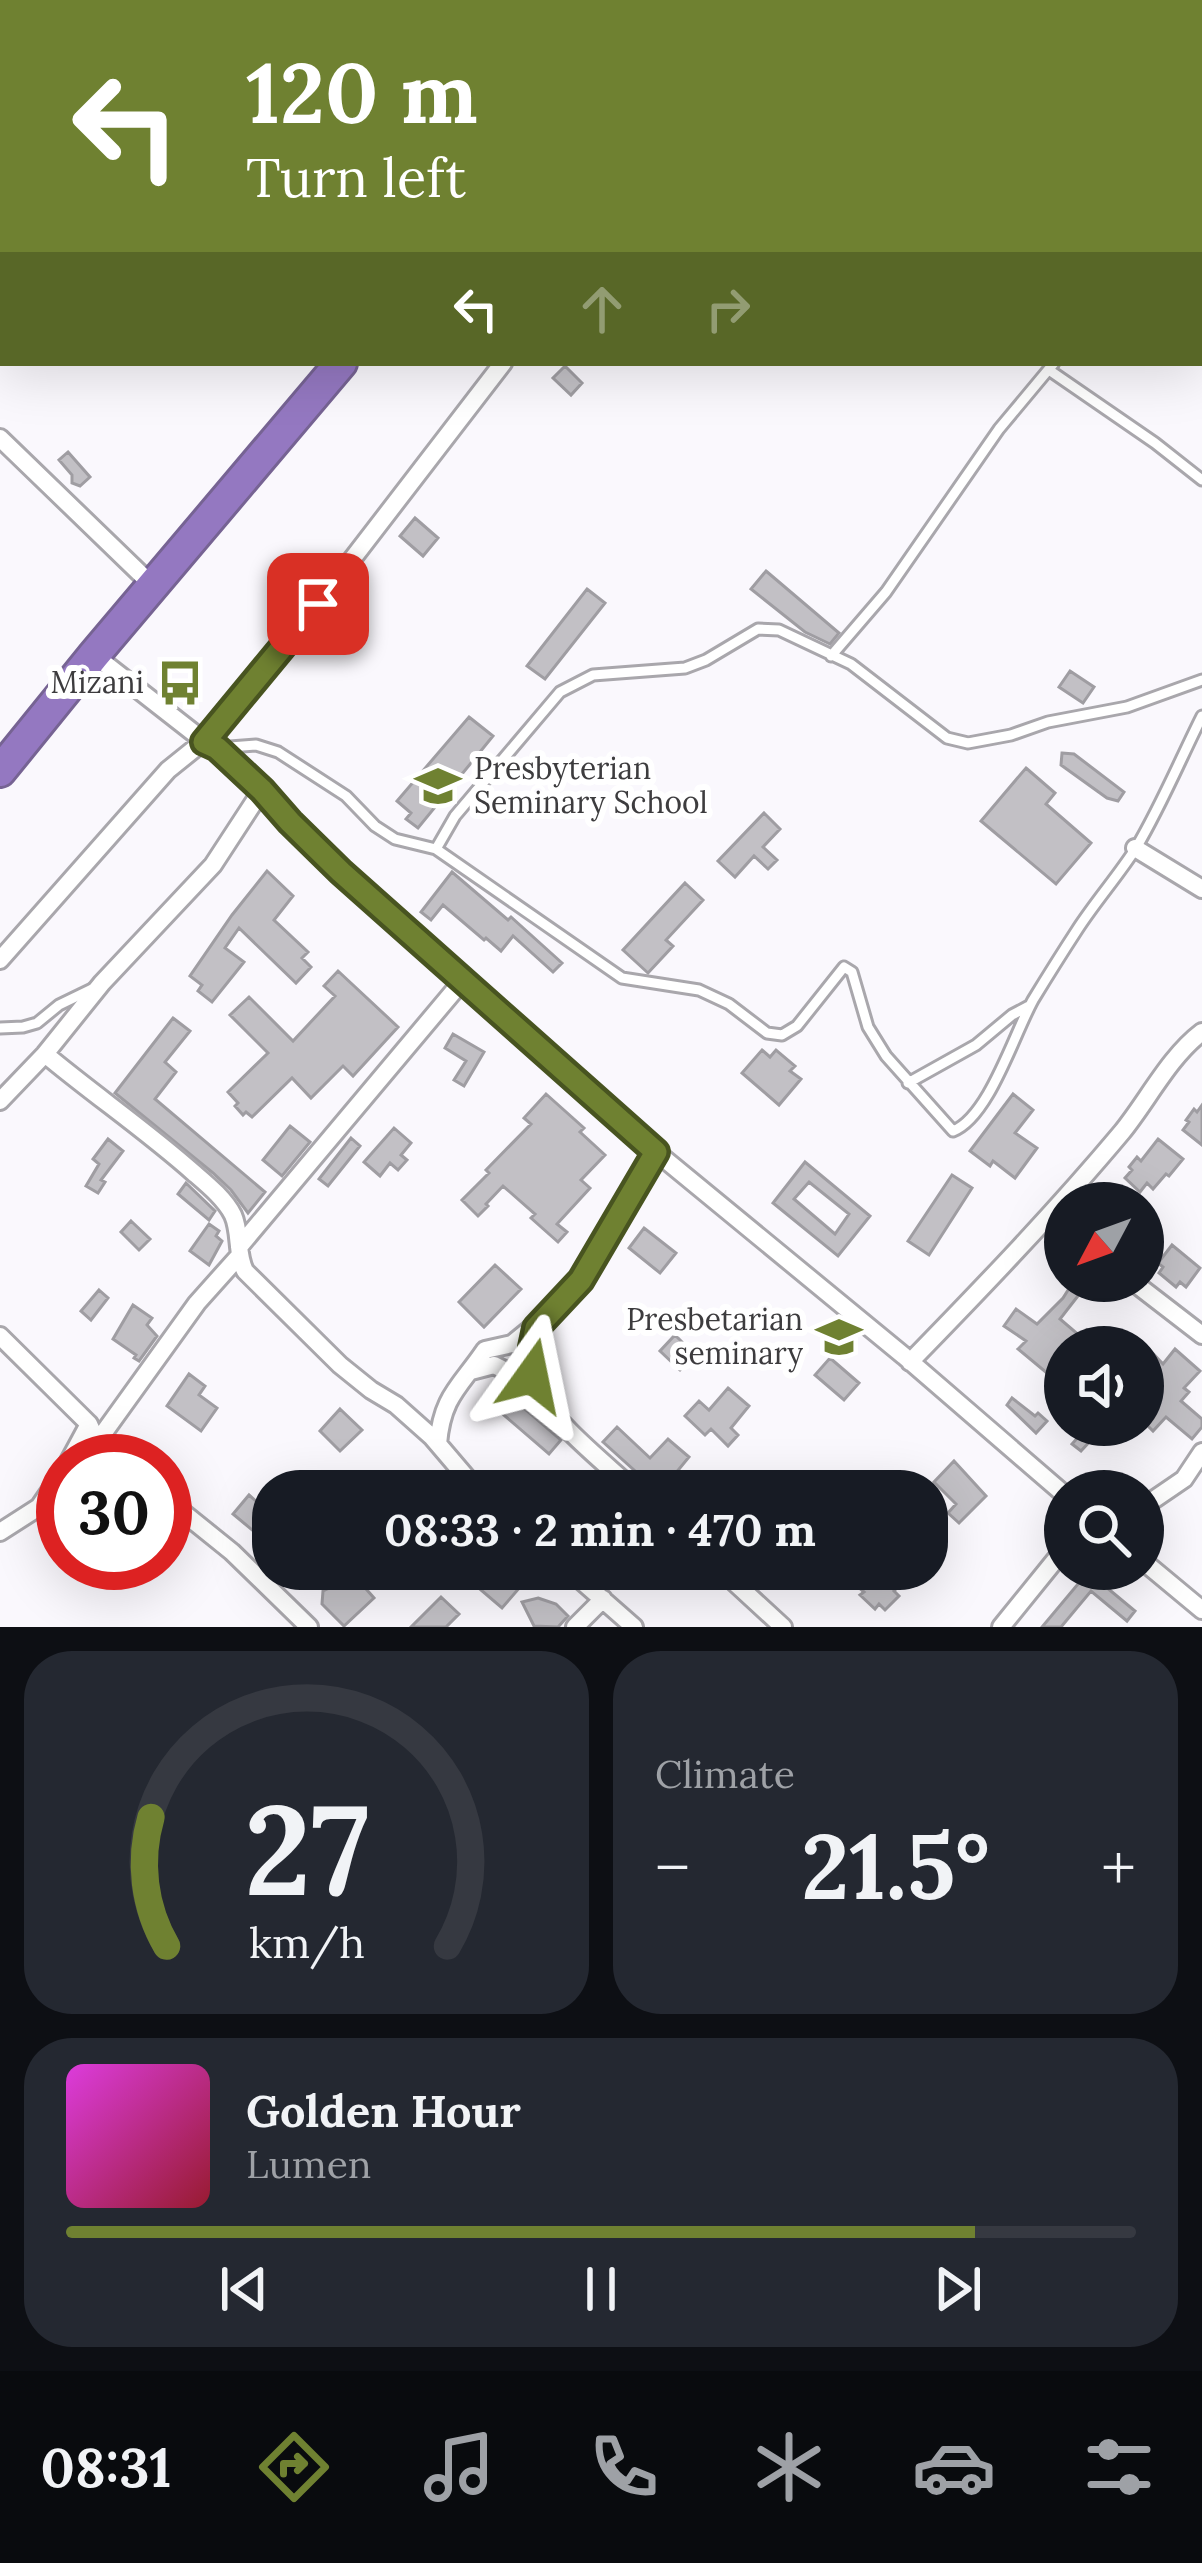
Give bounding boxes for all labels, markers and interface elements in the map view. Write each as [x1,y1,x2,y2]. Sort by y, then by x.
text: 120 m [246,38,478,146]
icon: left [48,48,204,204]
text: Turn left [246,143,466,212]
icon: left [443,276,509,342]
icon: ahead [569,276,635,342]
icon: right [695,276,761,342]
pin [267,553,369,655]
icon: arrive [285,571,351,637]
bus stop icon: Mizani [155,658,205,708]
place label: Mizani [51,663,144,701]
place label: Presbyterian Seminary School [474,749,708,822]
school or university icon: Presbyterian Seminary School [413,761,463,811]
north arrow [1044,1182,1164,1302]
map controls [1044,1182,1164,1590]
place label: Presbetarian seminary [626,1300,803,1373]
school or university icon: Presbetarian seminary [814,1312,864,1362]
position arrow [469,1313,595,1439]
button: sound [1044,1326,1164,1446]
speed limit sign: 30 [36,1434,192,1590]
button: search [1044,1470,1164,1590]
text: 08:33 · 2 min · 470 m [384,1501,816,1558]
text: Climate [655,1749,795,1799]
text: 27 [244,1769,369,1929]
text: 21.5° [801,1808,990,1924]
text: − [655,1825,690,1909]
text: + [1101,1825,1136,1909]
text: km/h [249,1914,364,1969]
text: Golden Hour [246,2082,521,2139]
text: Lumen [246,2139,372,2189]
icon: previous [211,2256,277,2322]
icon: pause [568,2256,634,2322]
icon: next [925,2256,991,2322]
icon: directions [252,2425,336,2509]
icon: music [417,2425,501,2509]
icon: phone [582,2425,666,2509]
icon: climate [747,2425,831,2509]
icon: car [912,2425,996,2509]
icon: filters [1077,2425,1161,2509]
text: 08:31 [41,2433,171,2502]

